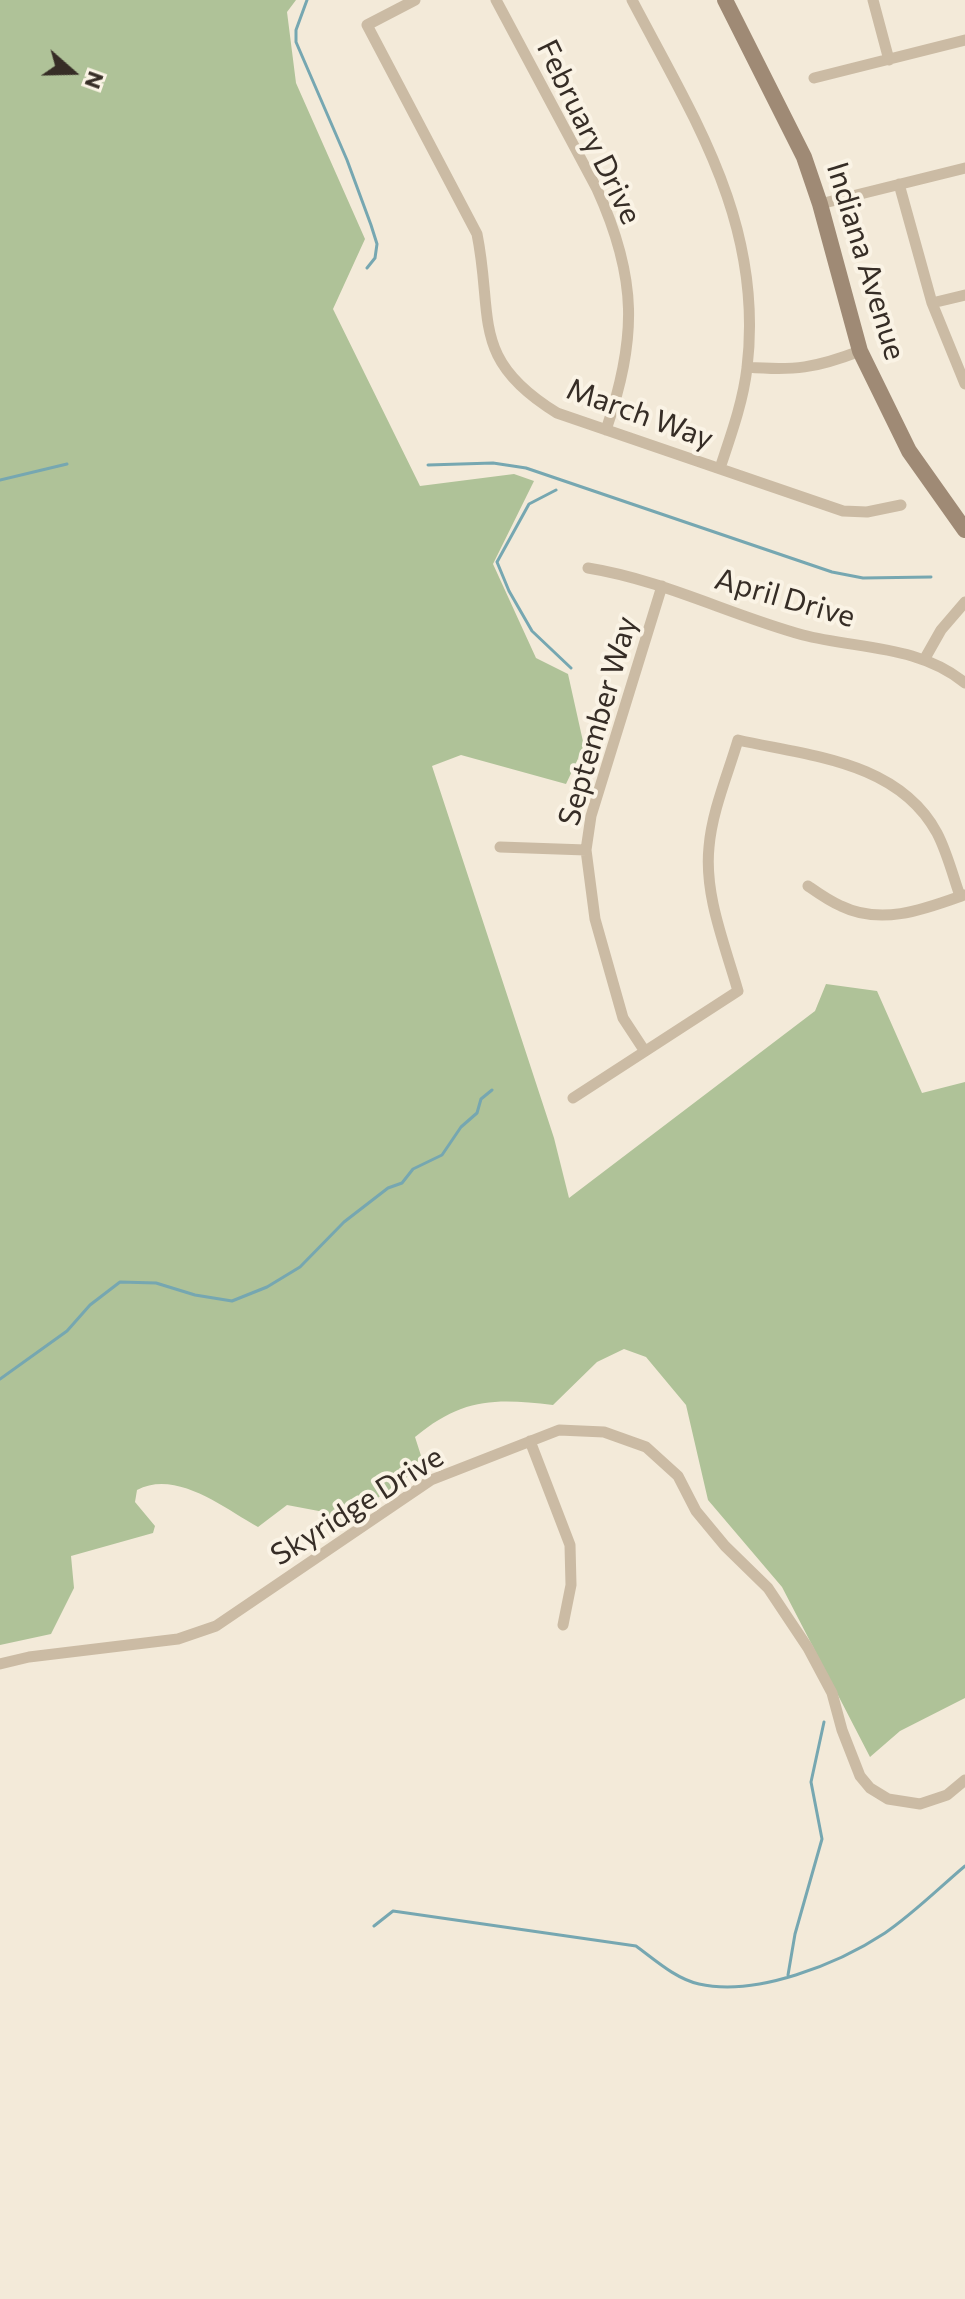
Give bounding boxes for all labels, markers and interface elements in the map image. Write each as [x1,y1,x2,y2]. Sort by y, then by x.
north arrow [32,32,112,112]
street label: February Drive [529,34,649,230]
text: N [80,68,111,93]
street label: Indiana Avenue [819,158,913,364]
street label: March Way [562,371,718,457]
street label: April Drive [711,561,859,635]
street label: September Way [551,612,645,830]
street label: Skyridge Drive [264,1439,450,1573]

